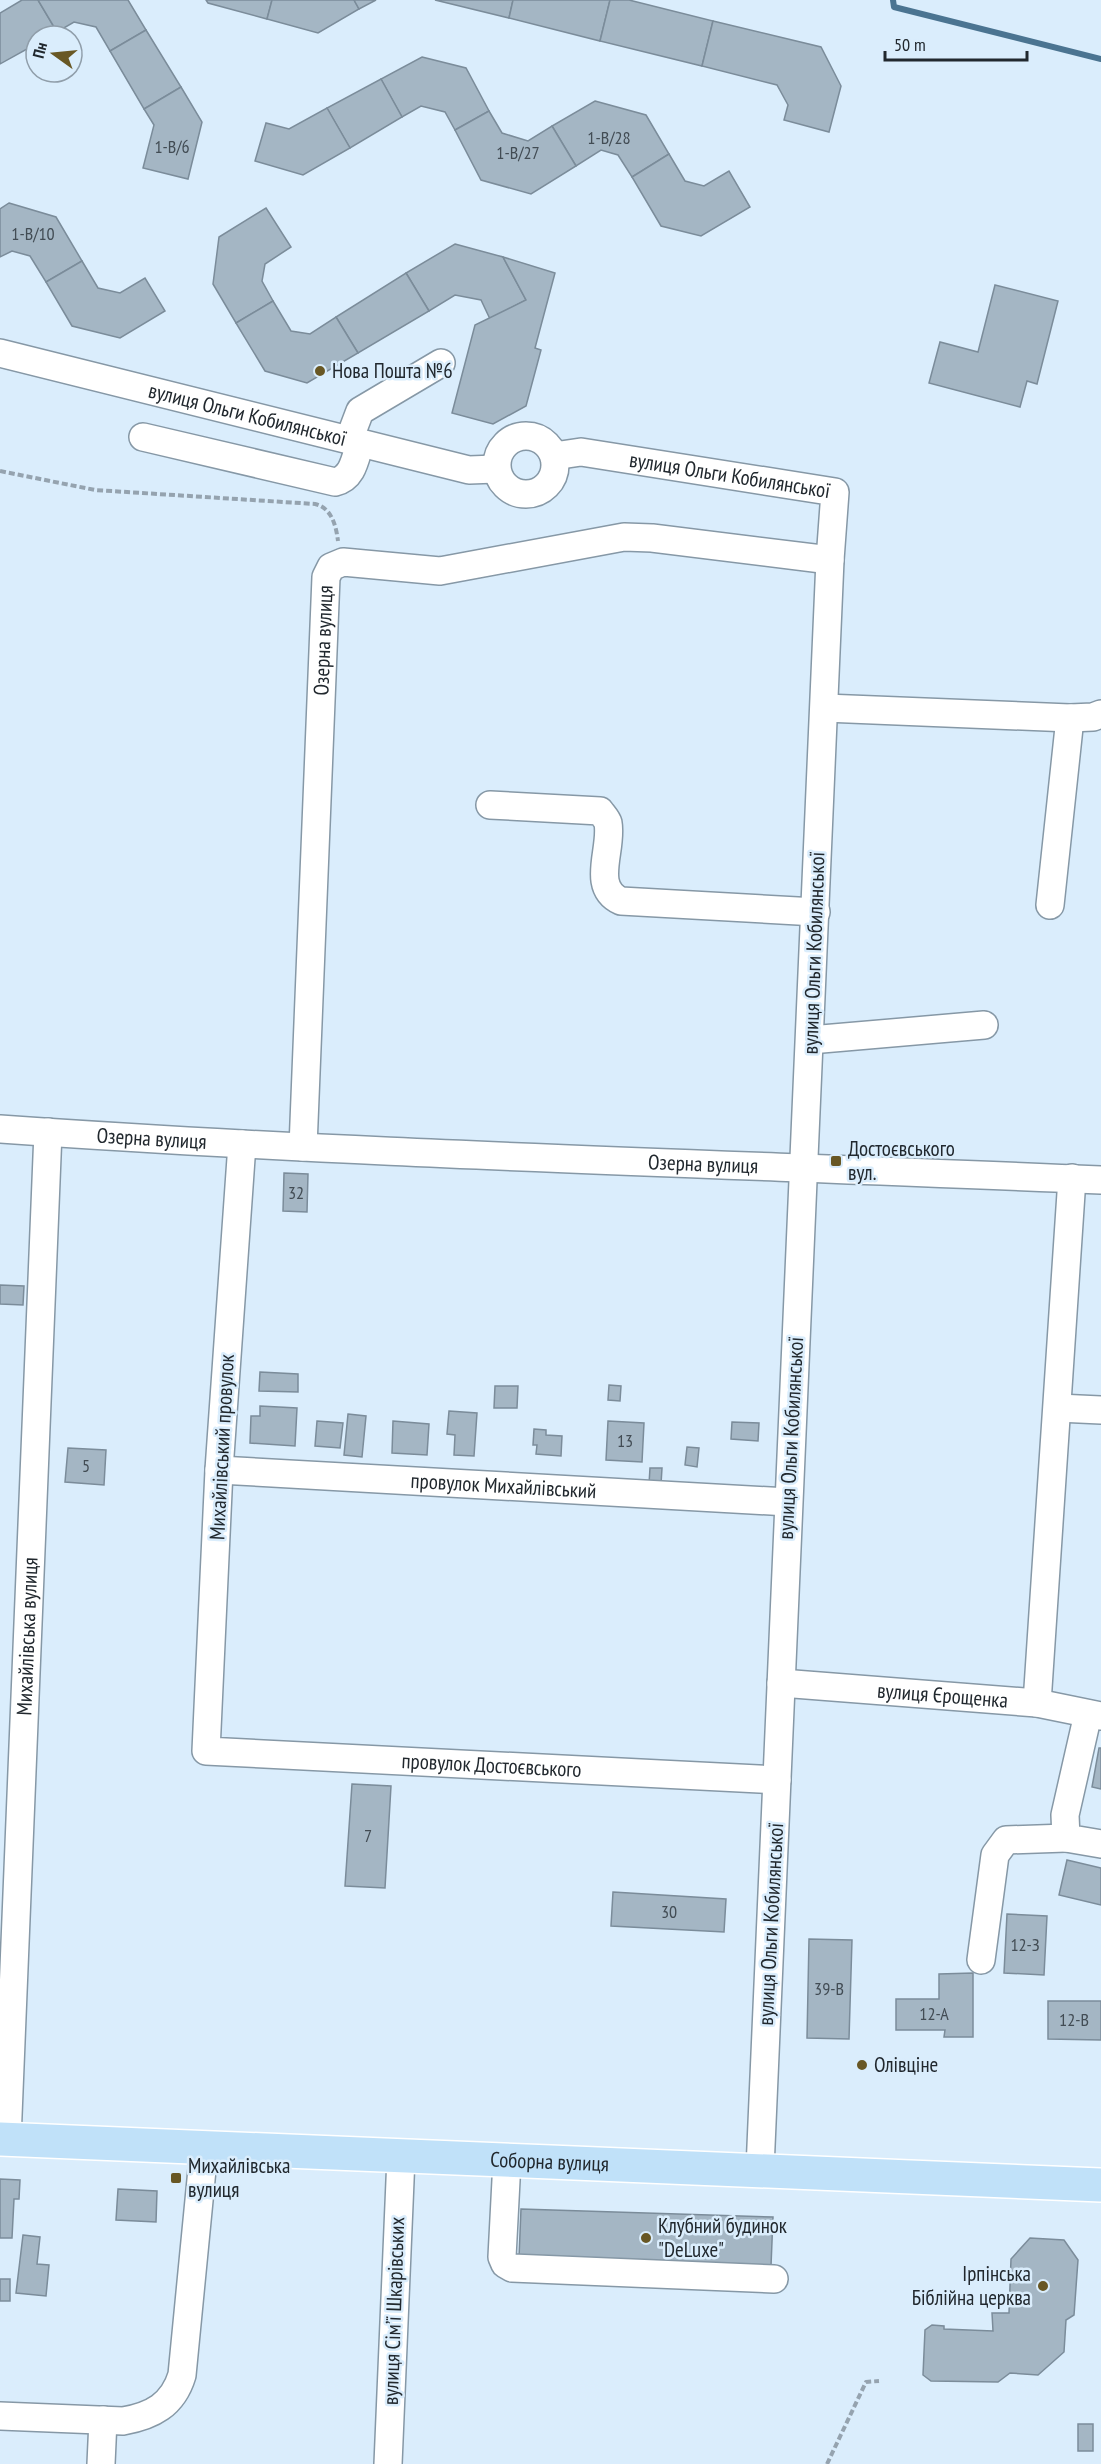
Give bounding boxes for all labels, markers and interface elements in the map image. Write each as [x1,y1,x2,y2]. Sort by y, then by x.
north arrow [24,24,84,84]
scale bar [885,24,1028,62]
text: 50 m [894,33,926,56]
text: Пн [28,40,51,60]
house number: 1-В/28 [587,126,631,149]
house number: 1-В/6 [154,135,190,158]
house number: 1-В/27 [496,141,540,164]
house number: 1-В/10 [11,222,55,245]
place label: Нова Пошта №6 [332,357,453,384]
marker: Нова Пошта №6 [313,364,327,378]
street label: вулиця Ольги Кобилянської [146,377,349,452]
street label: вулиця Ольги Кобилянської [628,446,832,504]
street label: Озерна вулиця [307,585,339,696]
street label: вулиця Ольги Кобилянської [796,851,831,1055]
street label: Озерна вулиця [96,1122,207,1155]
place label: Достоєвського вул. [848,1135,955,1186]
street label: Озерна вулиця [648,1148,759,1179]
marker: Достоєвського вул. [829,1154,843,1168]
house number: 32 [288,1181,304,1204]
street label: вулиця Ольги Кобилянської [772,1336,809,1540]
street label: Михайлівський провулок [203,1353,240,1541]
house number: 13 [617,1429,633,1452]
house number: 5 [82,1454,90,1477]
street label: провулок Михайлівський [410,1467,597,1504]
street label: Михайлівська вулиця [10,1557,44,1716]
street label: вулиця Єрощенка [876,1677,1009,1714]
street label: провулок Достоєвського [401,1747,582,1783]
street label: вулиця Ольги Кобилянської [752,1822,789,2026]
house number: 7 [364,1824,372,1847]
house number: 30 [661,1900,677,1923]
house number: 12-З [1010,1933,1040,1956]
house number: 39-В [814,1977,844,2000]
house number: 12-А [919,2002,949,2025]
house number: 12-В [1059,2008,1089,2031]
place label: Олівціне [874,2051,938,2078]
marker: Олівціне [855,2058,869,2072]
street label: Соборна вулиця [490,2146,609,2177]
place label: Михайлівська вулиця [188,2152,290,2203]
marker: Михайлівська вулиця [169,2171,183,2185]
place label: Клубний будинок "DeLuxe" [658,2212,787,2263]
street label: вулиця Сімʼї Шкарівських [377,2216,410,2406]
marker: Клубний будинок "DeLuxe" [639,2231,653,2245]
place label: Ірпінська Біблійна церква [912,2260,1031,2311]
marker: Ірпінська Біблійна церква [1036,2279,1050,2293]

